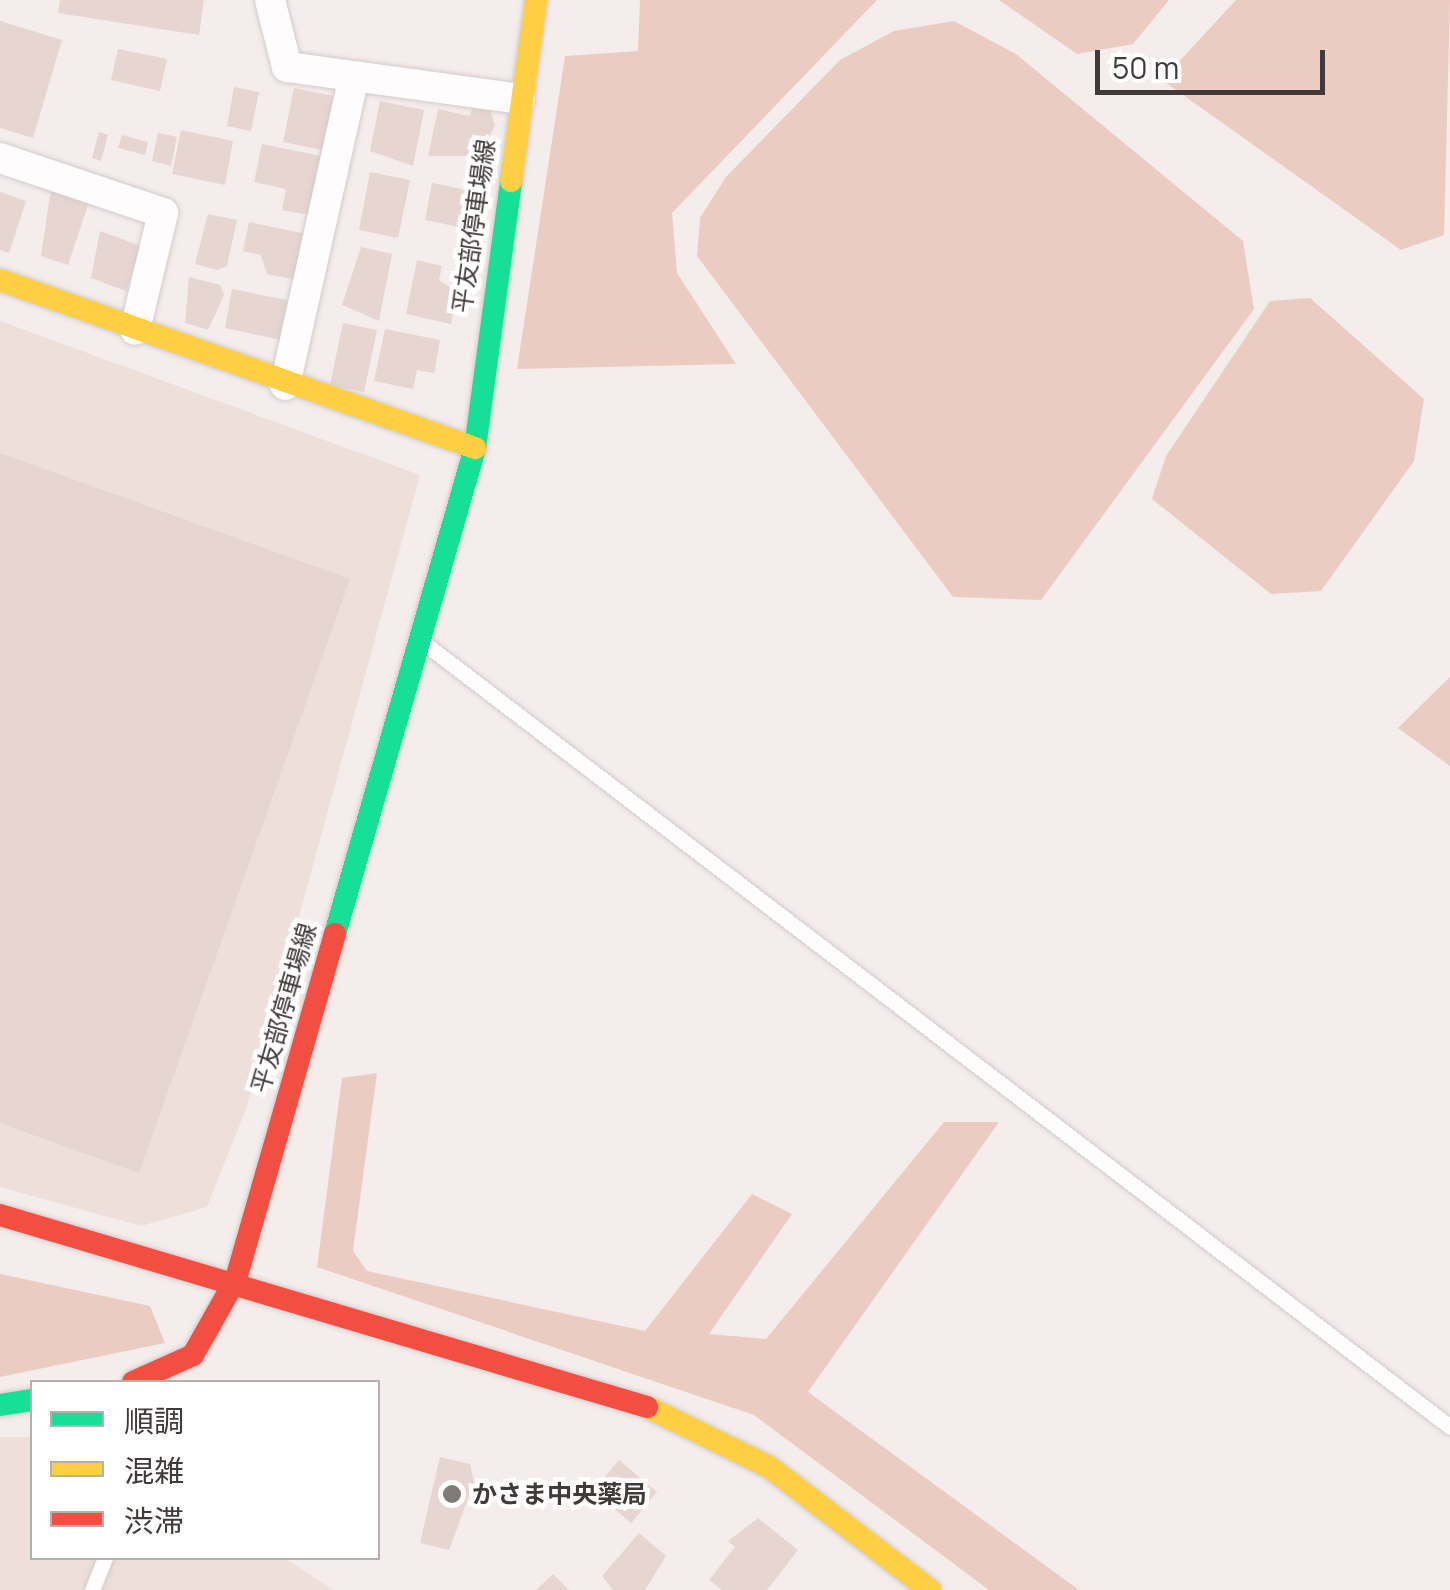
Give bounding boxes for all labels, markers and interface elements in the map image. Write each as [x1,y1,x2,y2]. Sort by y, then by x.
scale bar [1100,30,1330,92]
text: 50 m [1112,47,1179,88]
street label: 平友部停車場線 [447,137,501,315]
street label: 平友部停車場線 [245,920,323,1096]
legend [30,1380,380,1560]
text: 順調 [124,1400,184,1441]
text: 混雑 [124,1450,184,1491]
place label: かさま中央薬局 [472,1479,647,1509]
marker: かさま中央薬局 [441,1483,463,1505]
text: 渋滞 [124,1500,184,1541]

